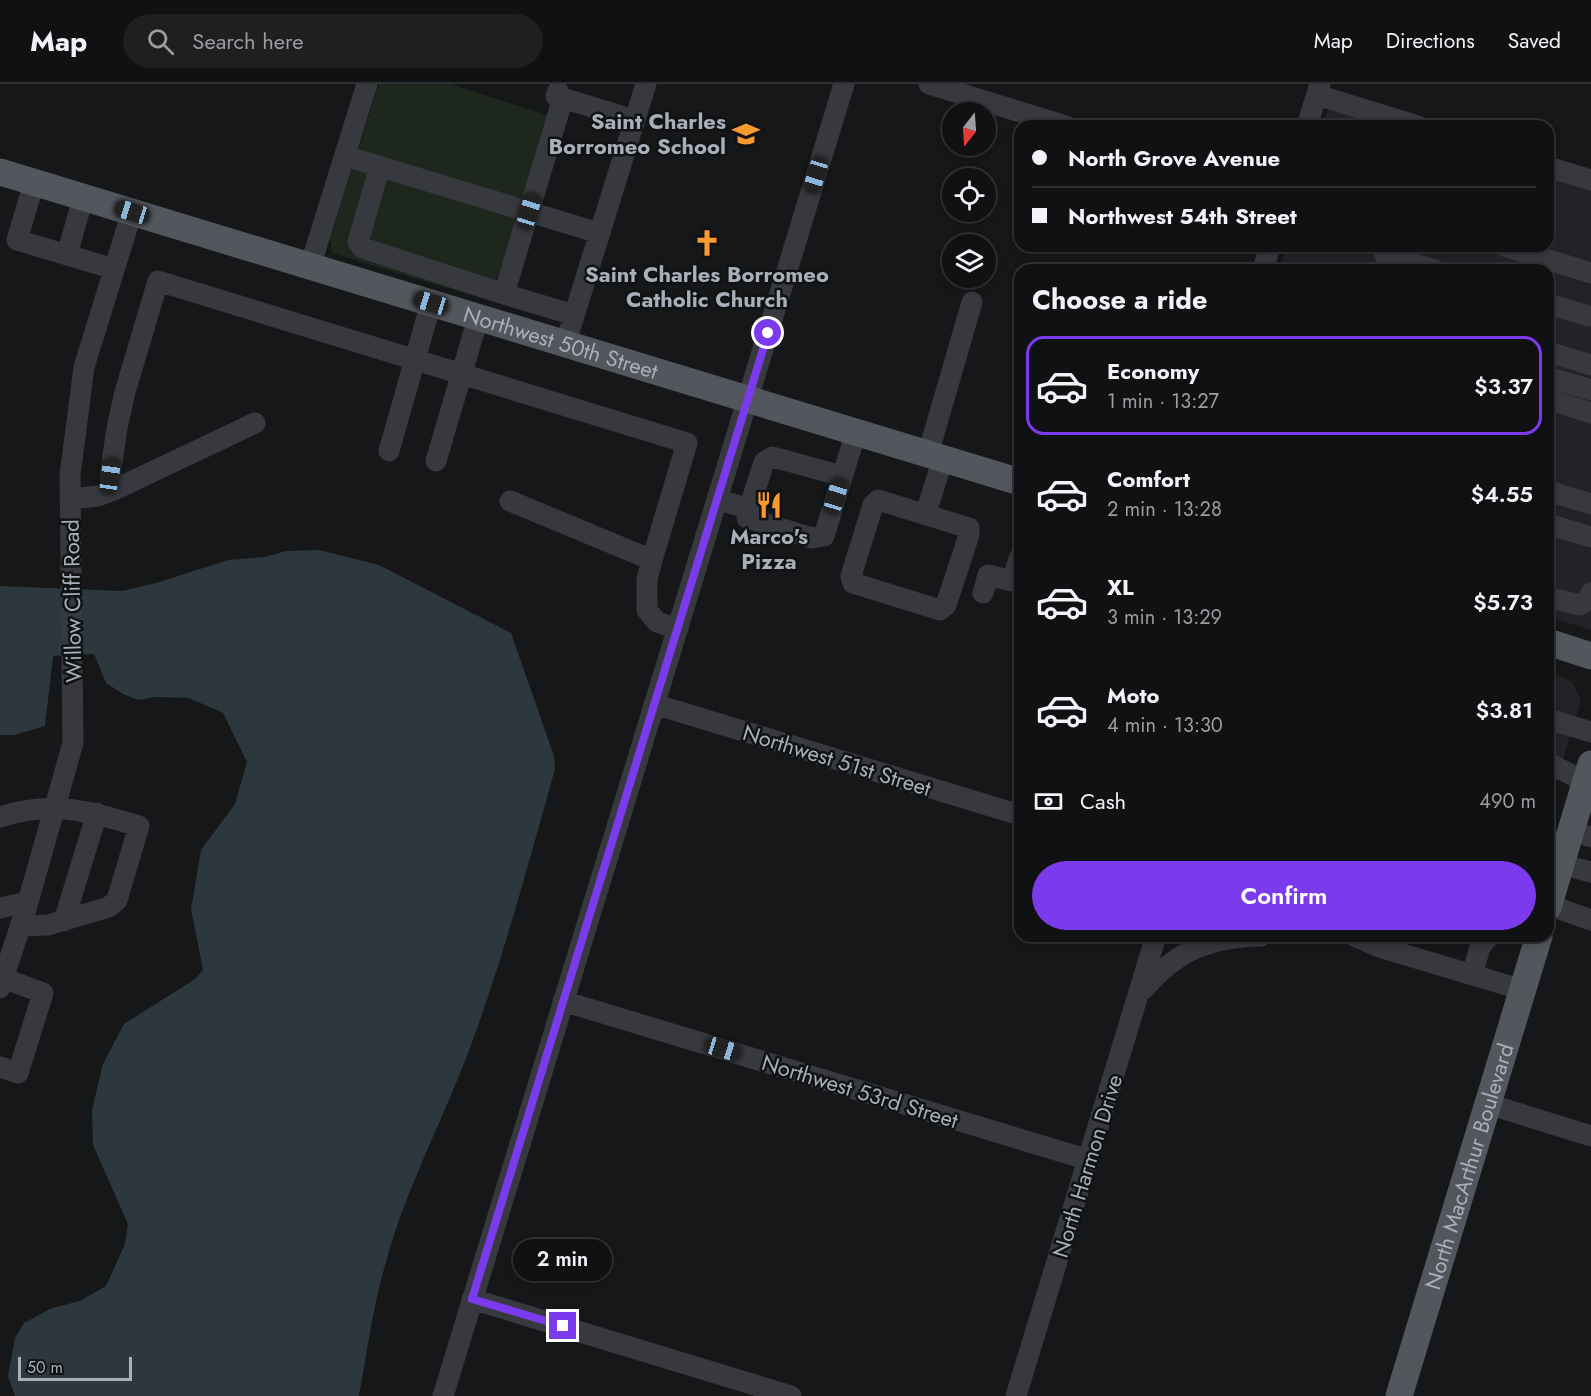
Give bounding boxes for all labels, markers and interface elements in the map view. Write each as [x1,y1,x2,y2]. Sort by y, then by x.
search box [123,14,543,68]
text: Map [30,21,87,62]
icon: search [144,25,177,58]
text: Search here [192,25,304,57]
text: Map [1314,26,1353,56]
text: Directions [1386,26,1475,56]
text: Saved [1508,26,1561,56]
north arrow [942,102,996,156]
map controls [942,102,996,288]
place label: Saint Charles Borromeo School [548,105,726,162]
school or university icon: Saint Charles Borromeo School [731,119,761,149]
text: North Grove Avenue [1068,142,1280,174]
car [802,155,830,195]
button: locate [942,168,996,222]
car [515,191,543,231]
car [112,198,152,226]
text: Northwest 54th Street [1068,200,1297,232]
church icon: Saint Charles Borromeo Catholic Church [692,228,722,258]
button: layers [942,234,996,288]
place label: Saint Charles Borromeo Catholic Church [585,258,829,315]
text: Choose a ride [1032,280,1207,319]
car [411,289,451,317]
street label: Northwest 50th Street [460,298,663,387]
route start [754,319,781,346]
text: Economy [1107,355,1199,387]
icon: car [1035,359,1089,413]
text: $3.37 [1474,370,1533,402]
text: 1 min · 13:27 [1107,387,1219,416]
car [99,457,121,495]
text: Comfort [1107,463,1190,495]
icon: car [1035,467,1089,521]
car [822,476,850,516]
text: $4.55 [1471,478,1533,510]
restaurant icon: Marco's Pizza [754,490,784,520]
text: 2 min · 13:28 [1107,495,1222,524]
street label: Willow Cliff Road [55,519,89,683]
place label: Marco's Pizza [730,520,808,577]
text: XL [1107,571,1134,603]
icon: car [1035,575,1089,629]
text: $5.73 [1473,586,1533,618]
text: 3 min · 13:29 [1107,603,1222,632]
text: Moto [1107,679,1160,711]
icon: car [1035,683,1089,737]
text: $3.81 [1476,694,1533,726]
text: 4 min · 13:30 [1107,711,1223,740]
street label: Northwest 51st Street [739,716,936,804]
icon: cash [1032,785,1065,818]
text: Cash [1080,785,1126,817]
text: 490 m [1479,787,1536,816]
button: Confirm [1032,861,1536,930]
car [703,1035,743,1063]
street label: North MacArthur Boulevard [1416,1039,1521,1294]
street label: Northwest 53rd Street [758,1046,963,1136]
street label: North Harmon Drive [1044,1070,1130,1262]
callout: 2 min [514,1239,612,1281]
text: 2 min [537,1245,588,1274]
route end [549,1312,576,1339]
scale bar [18,1354,132,1382]
text: 50 m [27,1356,63,1379]

